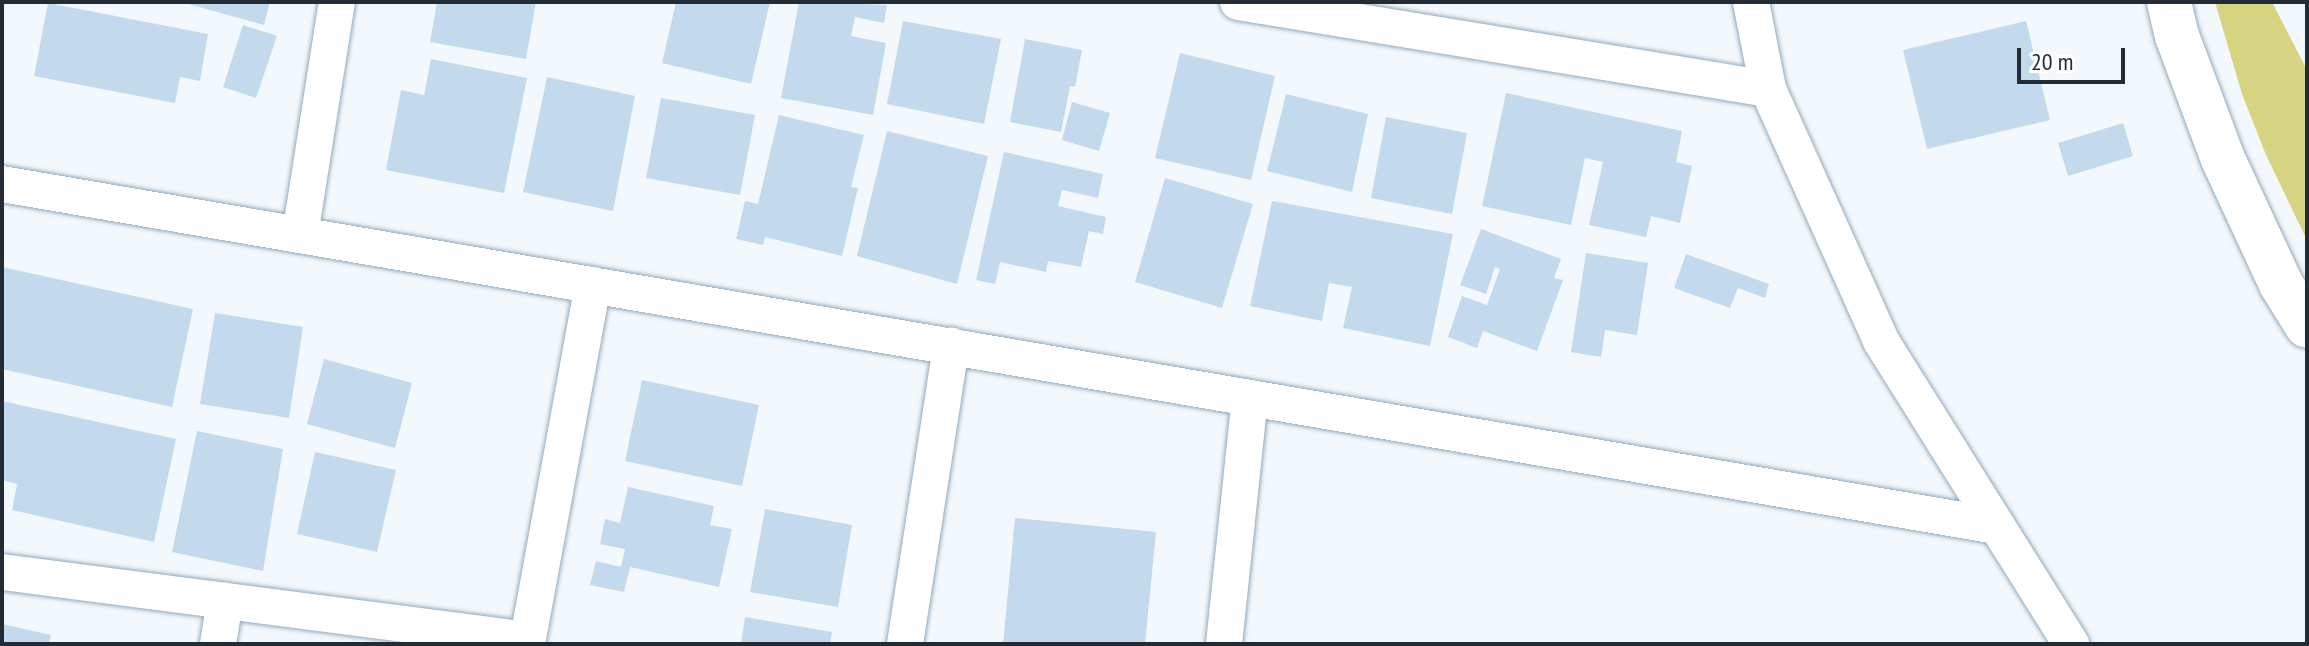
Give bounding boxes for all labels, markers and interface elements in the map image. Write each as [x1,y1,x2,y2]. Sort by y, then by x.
scale bar [2021,32,2129,82]
text: 20 m [2031,46,2073,77]

